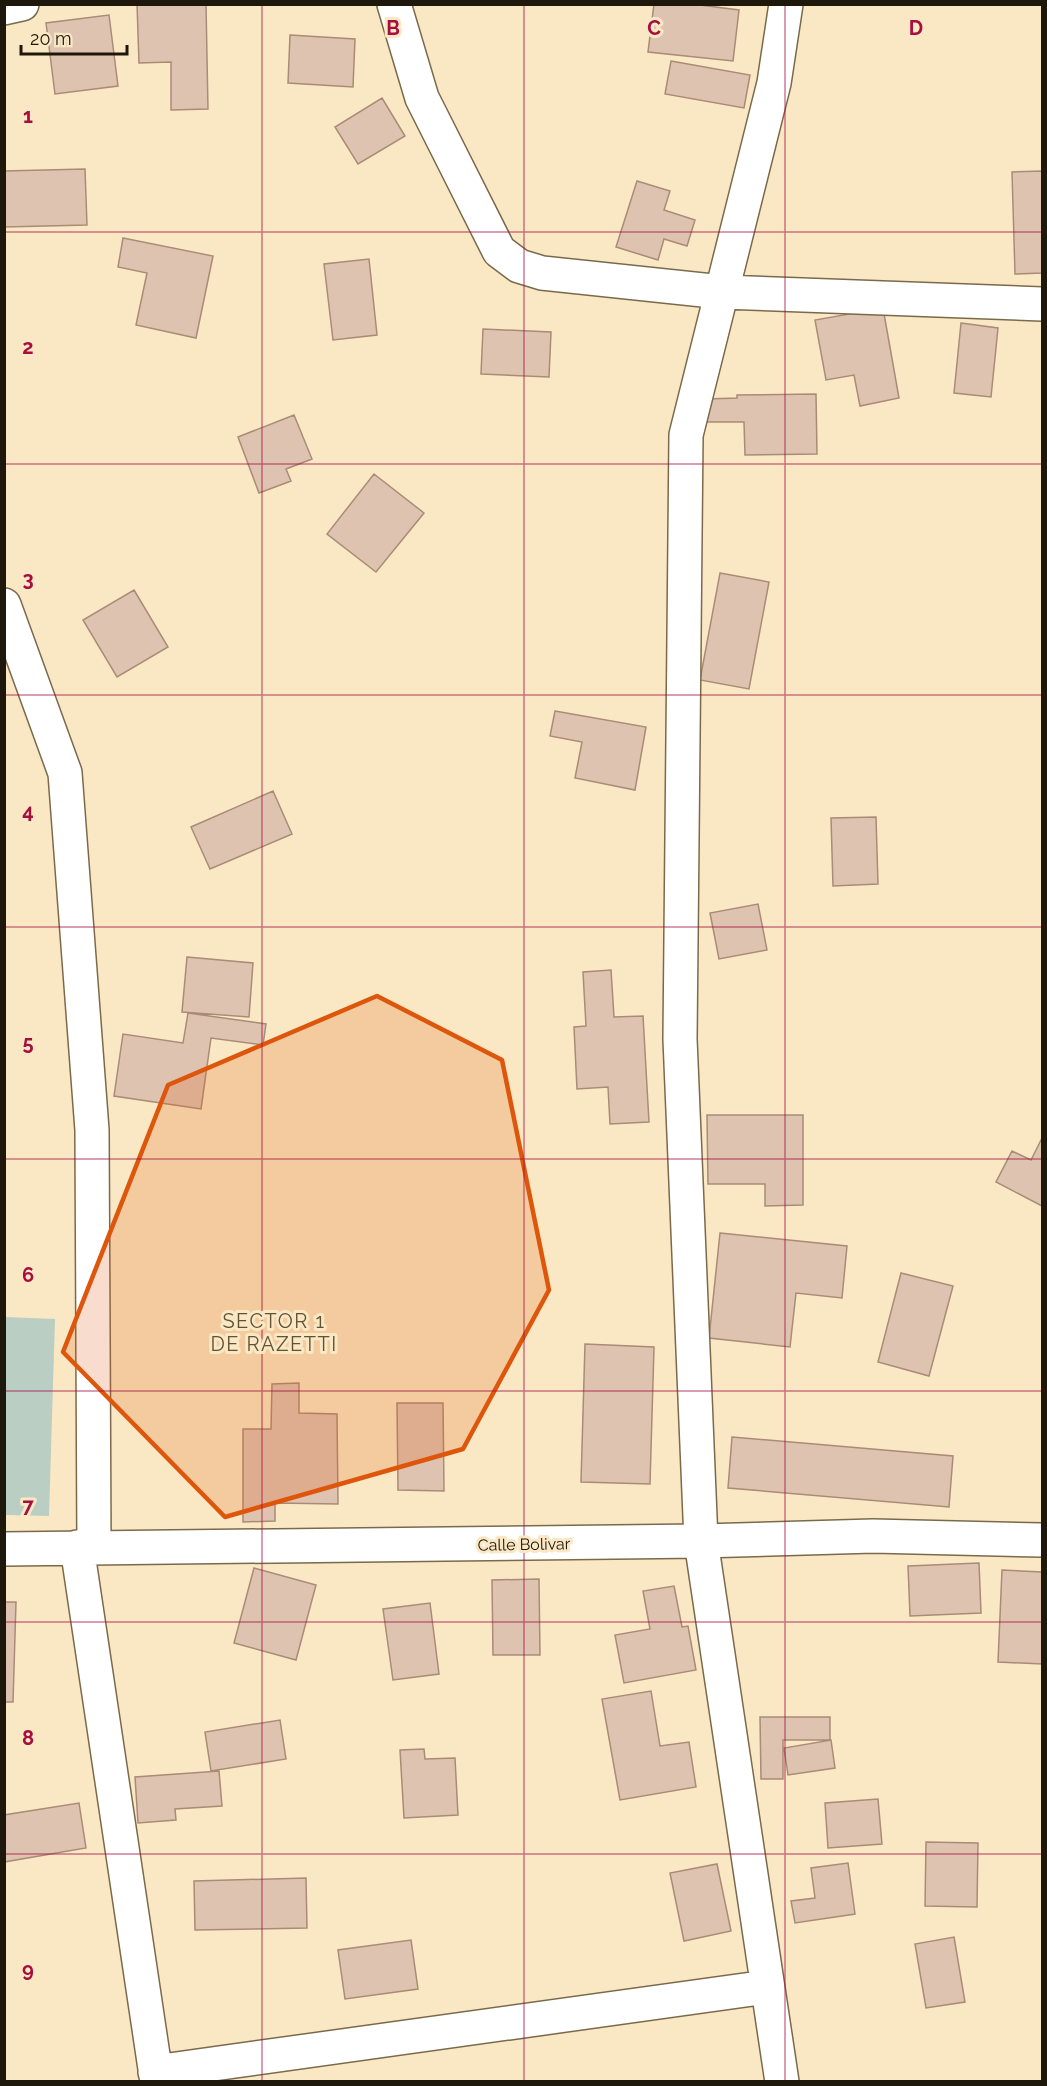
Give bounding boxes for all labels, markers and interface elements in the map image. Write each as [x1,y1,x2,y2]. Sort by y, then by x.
text: B [386,16,400,40]
text: C [647,16,661,40]
text: D [909,16,923,40]
scale bar [21,18,128,56]
text: 20 m [30,28,72,49]
text: 1 [23,104,33,128]
text: 2 [22,335,34,359]
text: 3 [22,567,34,591]
text: 4 [22,799,34,823]
text: 5 [22,1031,34,1055]
text: 6 [22,1263,34,1287]
district label: SECTOR 1 DE RAZETTI [210,1309,338,1356]
text: 7 [22,1494,34,1518]
street label: Calle Bolivar [478,1534,571,1555]
text: 8 [22,1726,34,1750]
text: 9 [22,1958,34,1982]

